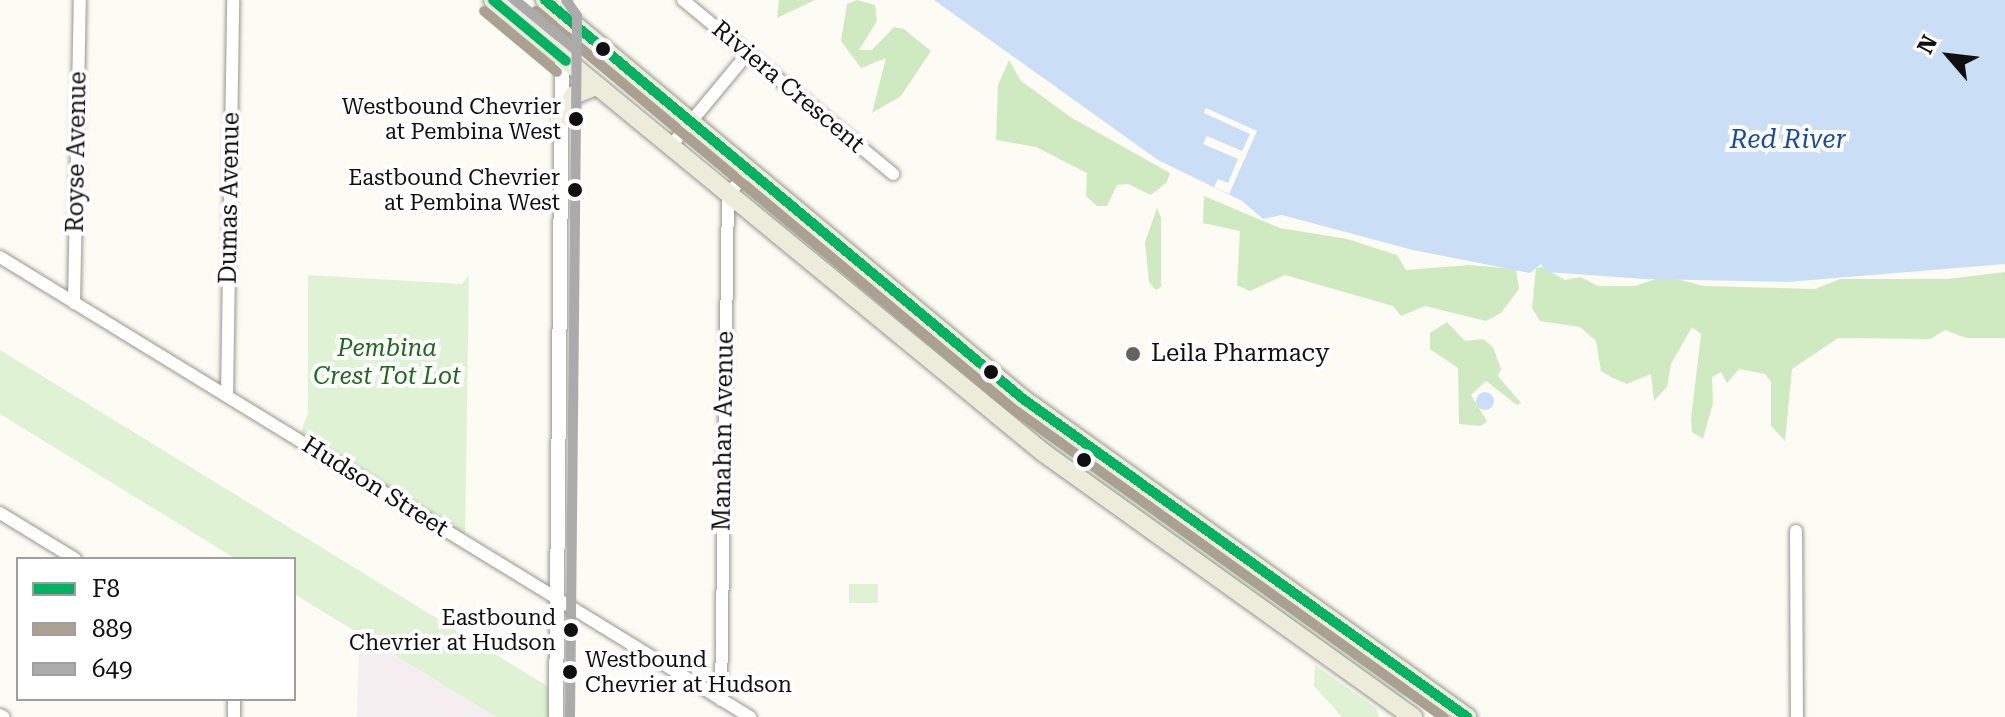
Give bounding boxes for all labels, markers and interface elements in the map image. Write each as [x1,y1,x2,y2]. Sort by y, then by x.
street label: Riviera Crescent [706,15,870,159]
north arrow [1909,16,1989,96]
text: N [1912,31,1942,58]
unlabelled marker [595,41,611,57]
street label: Royse Avenue [61,71,93,233]
place label: Westbound Chevrier at Pembina West [342,93,561,144]
marker: Westbound Chevrier at Pembina West [568,111,584,127]
street label: Dumas Avenue [214,112,246,284]
water label: Red River [1730,124,1846,156]
place label: Eastbound Chevrier at Pembina West [348,164,560,216]
marker: Eastbound Chevrier at Pembina West [567,182,583,198]
street label: Manahan Avenue [708,331,740,531]
park label: Pembina Crest Tot Lot [313,335,461,391]
place label: Leila Pharmacy [1151,340,1329,368]
marker: Leila Pharmacy [1122,343,1144,365]
unlabelled marker [983,364,999,380]
street label: Hudson Street [297,431,453,543]
unlabelled marker [1076,452,1092,468]
legend [16,557,296,701]
text: F8 [92,575,120,603]
place label: Eastbound Chevrier at Hudson [349,604,556,656]
text: 889 [92,615,132,643]
marker: Eastbound Chevrier at Hudson [563,622,579,638]
place label: Westbound Chevrier at Hudson [585,646,792,698]
text: 649 [92,655,132,683]
marker: Westbound Chevrier at Hudson [562,664,578,680]

